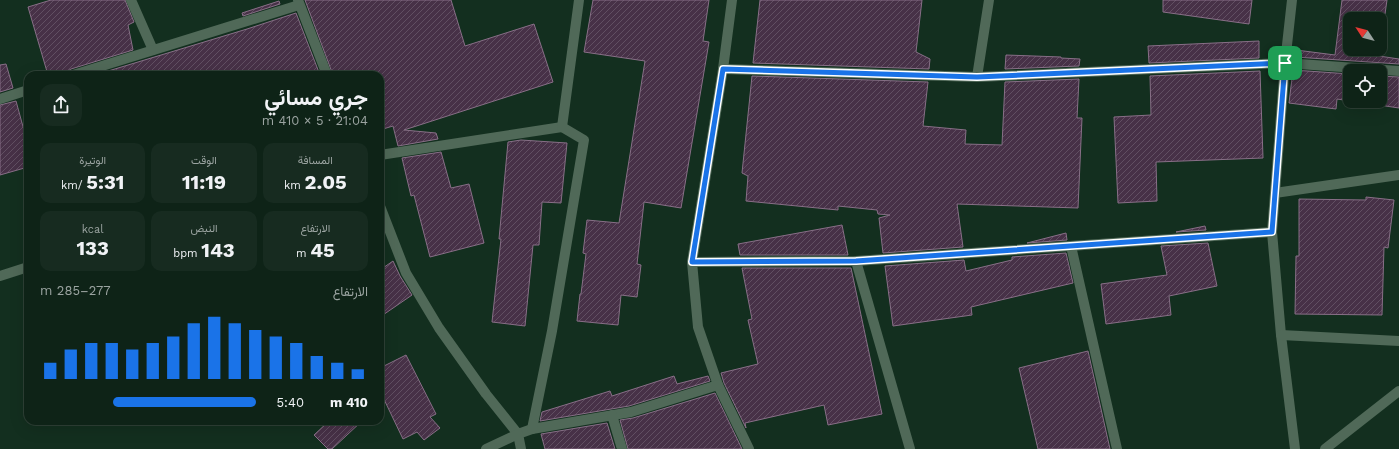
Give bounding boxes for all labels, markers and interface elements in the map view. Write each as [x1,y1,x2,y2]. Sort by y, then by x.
north arrow [1343,12,1387,56]
map controls [1343,12,1387,108]
pin [1268,46,1302,80]
icon: arrive [1274,52,1296,74]
button: locate [1343,64,1387,108]
button: share [40,84,82,126]
text: جري مسائي [264,85,368,110]
text: 21:04 · 5 × 410 m [262,113,368,128]
text: الوتيرة [79,154,106,167]
text: الوقت [191,154,217,167]
text: المسافة [298,154,333,167]
text: 5:31 [86,170,124,194]
text: 11:19 [182,170,226,194]
text: 2.05 [305,170,347,194]
text: /km [61,179,86,192]
text: km [284,179,305,192]
text: النبض [190,222,218,235]
text: الارتفاع [300,222,330,235]
text: kcal [82,223,104,236]
text: 133 [77,236,109,260]
text: 143 [201,238,235,262]
text: 45 [310,238,335,262]
text: bpm [173,247,201,260]
text: m [296,247,310,260]
text: 277–285 m [40,283,111,298]
text: الارتفاع [333,284,368,299]
text: 5:40 [277,395,304,410]
text: 410 m [330,395,368,410]

